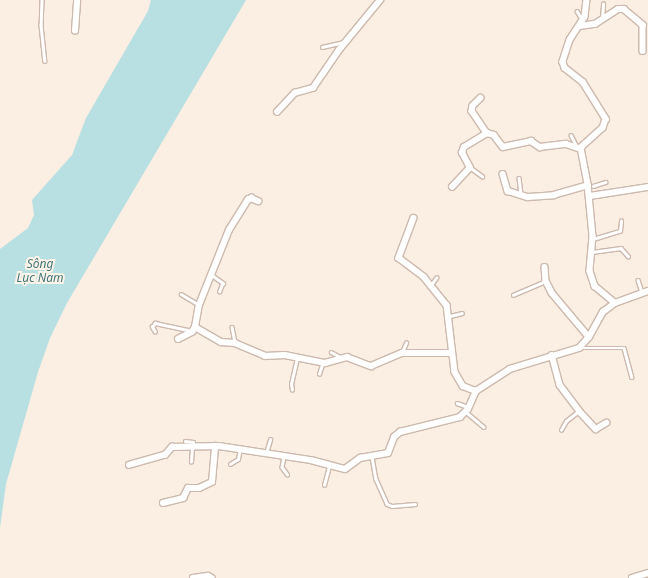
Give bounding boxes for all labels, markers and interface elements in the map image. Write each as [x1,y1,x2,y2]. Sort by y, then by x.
water label: Sông Lục Nam [16,257,64,285]

